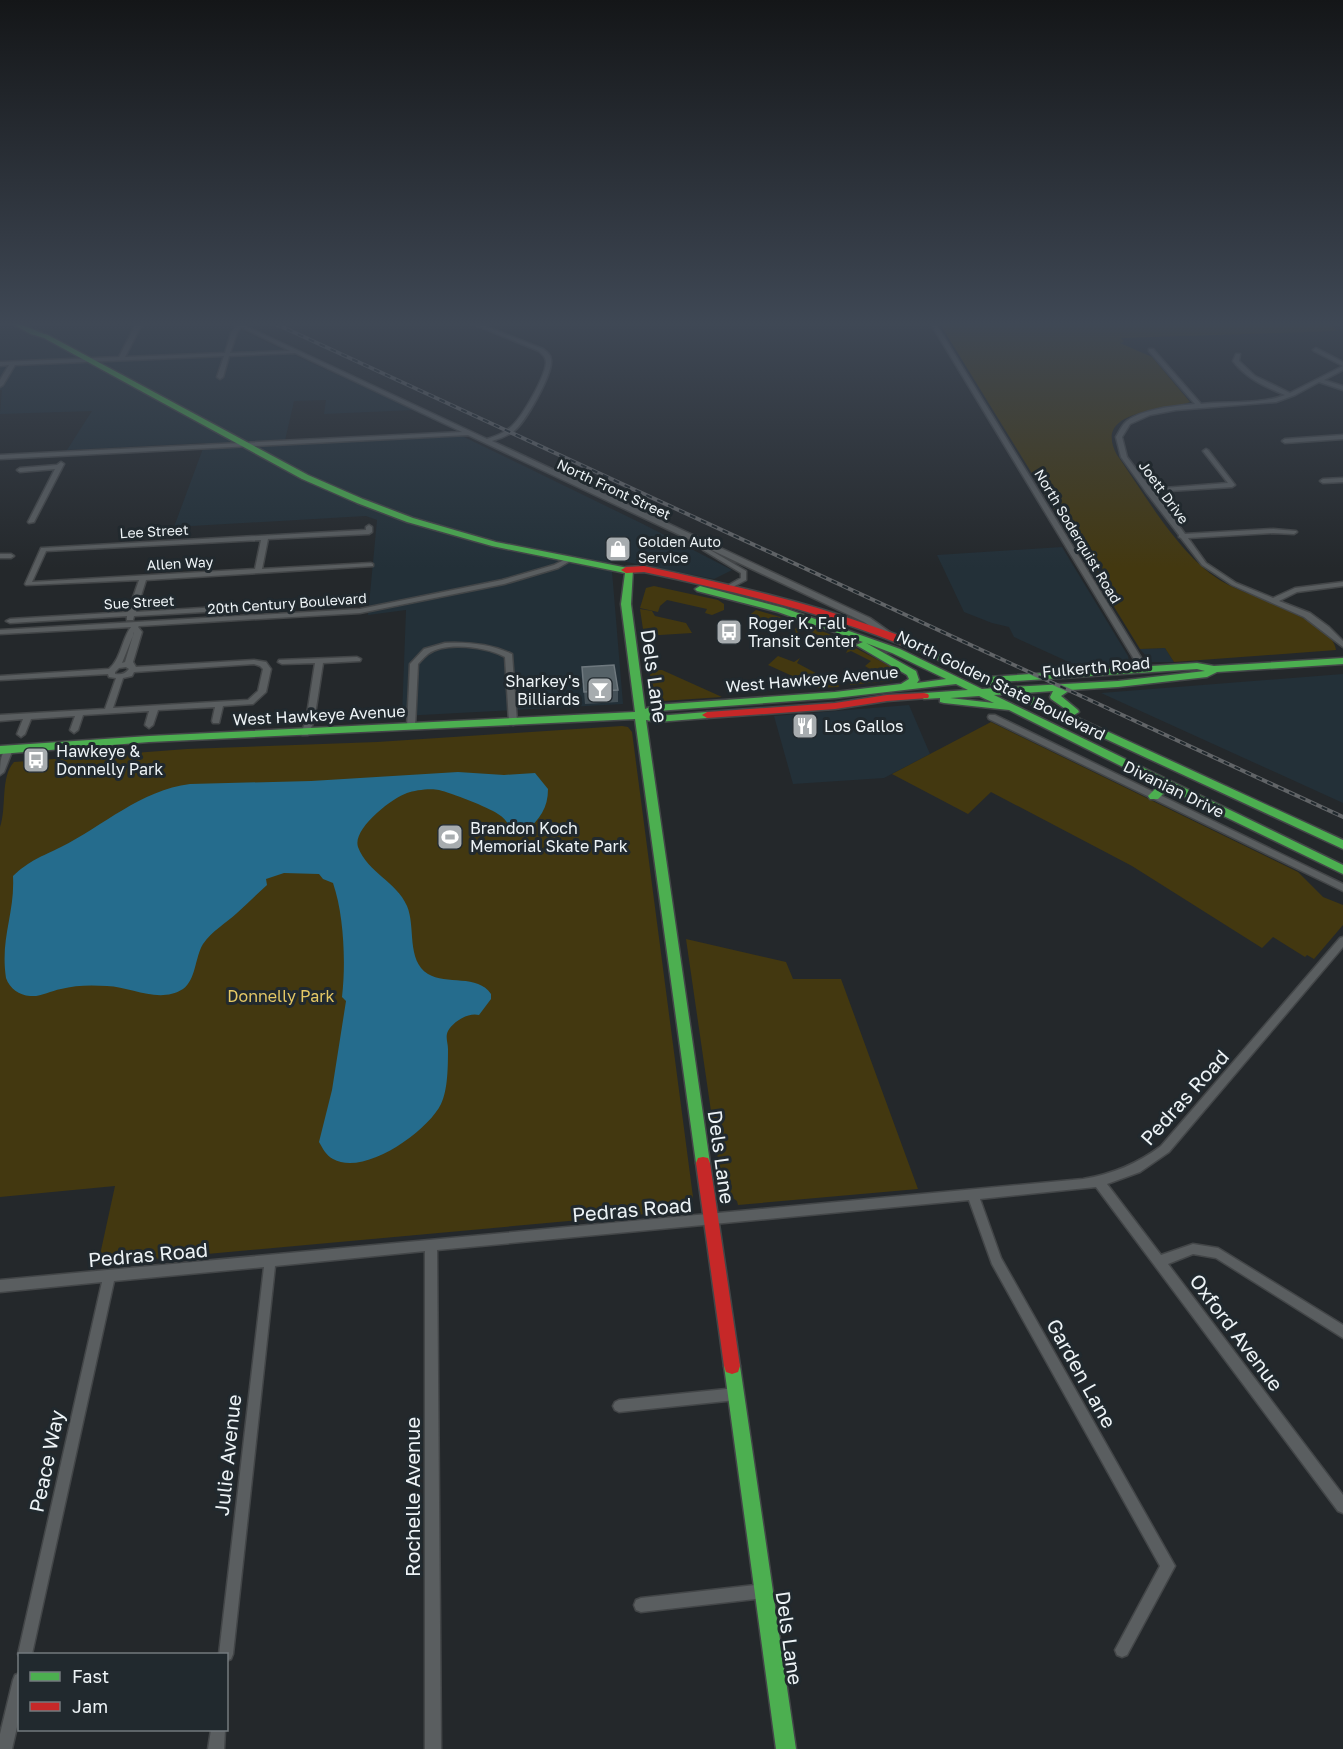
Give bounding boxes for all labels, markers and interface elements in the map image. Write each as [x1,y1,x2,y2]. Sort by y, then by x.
street label: North Front Street [554,455,674,523]
street label: Joett Drive [1136,457,1192,527]
street label: North Soderquist Road [1031,466,1125,606]
street label: Lee Street [119,521,189,541]
place label: Golden Auto Service [638,533,721,566]
shop icon: Golden Auto Service [603,534,633,564]
street label: Allen Way [146,553,214,573]
street label: 20th Century Boulevard [207,589,367,617]
street label: Sue Street [103,592,175,612]
place label: Roger K. Fall Transit Center [748,613,856,651]
bus stop icon: Roger K. Fall Transit Center [714,617,744,647]
street label: North Golden State Boulevard [893,626,1109,744]
street label: Dels Lane [637,628,673,724]
street label: Fulkerth Road [1041,652,1151,682]
street label: West Hawkeye Avenue [725,662,899,696]
place label: Sharkey's Billiards [505,671,580,709]
bar icon: Sharkey's Billiards [585,675,615,705]
street label: West Hawkeye Avenue [232,700,406,730]
restaurant icon: Los Gallos [790,711,820,741]
place label: Los Gallos [824,716,904,736]
place label: Hawkeye & Donnelly Park [56,741,163,779]
bus stop icon: Hawkeye & Donnelly Park [21,745,51,775]
street label: Divanian Drive [1120,756,1228,822]
place label: Brandon Koch Memorial Skate Park [470,818,628,856]
sports icon: Brandon Koch Memorial Skate Park [435,822,465,852]
park label: Donnelly Park [227,986,335,1006]
street label: Pedras Road [1135,1044,1233,1150]
street label: Dels Lane [704,1109,740,1205]
street label: Pedras Road [571,1192,693,1226]
street label: Pedras Road [87,1237,209,1271]
street label: Oxford Avenue [1185,1269,1289,1395]
street label: Garden Lane [1042,1314,1122,1432]
street label: Julie Avenue [209,1393,245,1517]
street label: Peace Way [23,1408,69,1514]
street label: Rochelle Avenue [400,1417,424,1577]
street label: Dels Lane [772,1590,808,1686]
legend [18,1653,228,1731]
text: Fast [72,1665,109,1687]
text: Jam [72,1695,108,1717]

